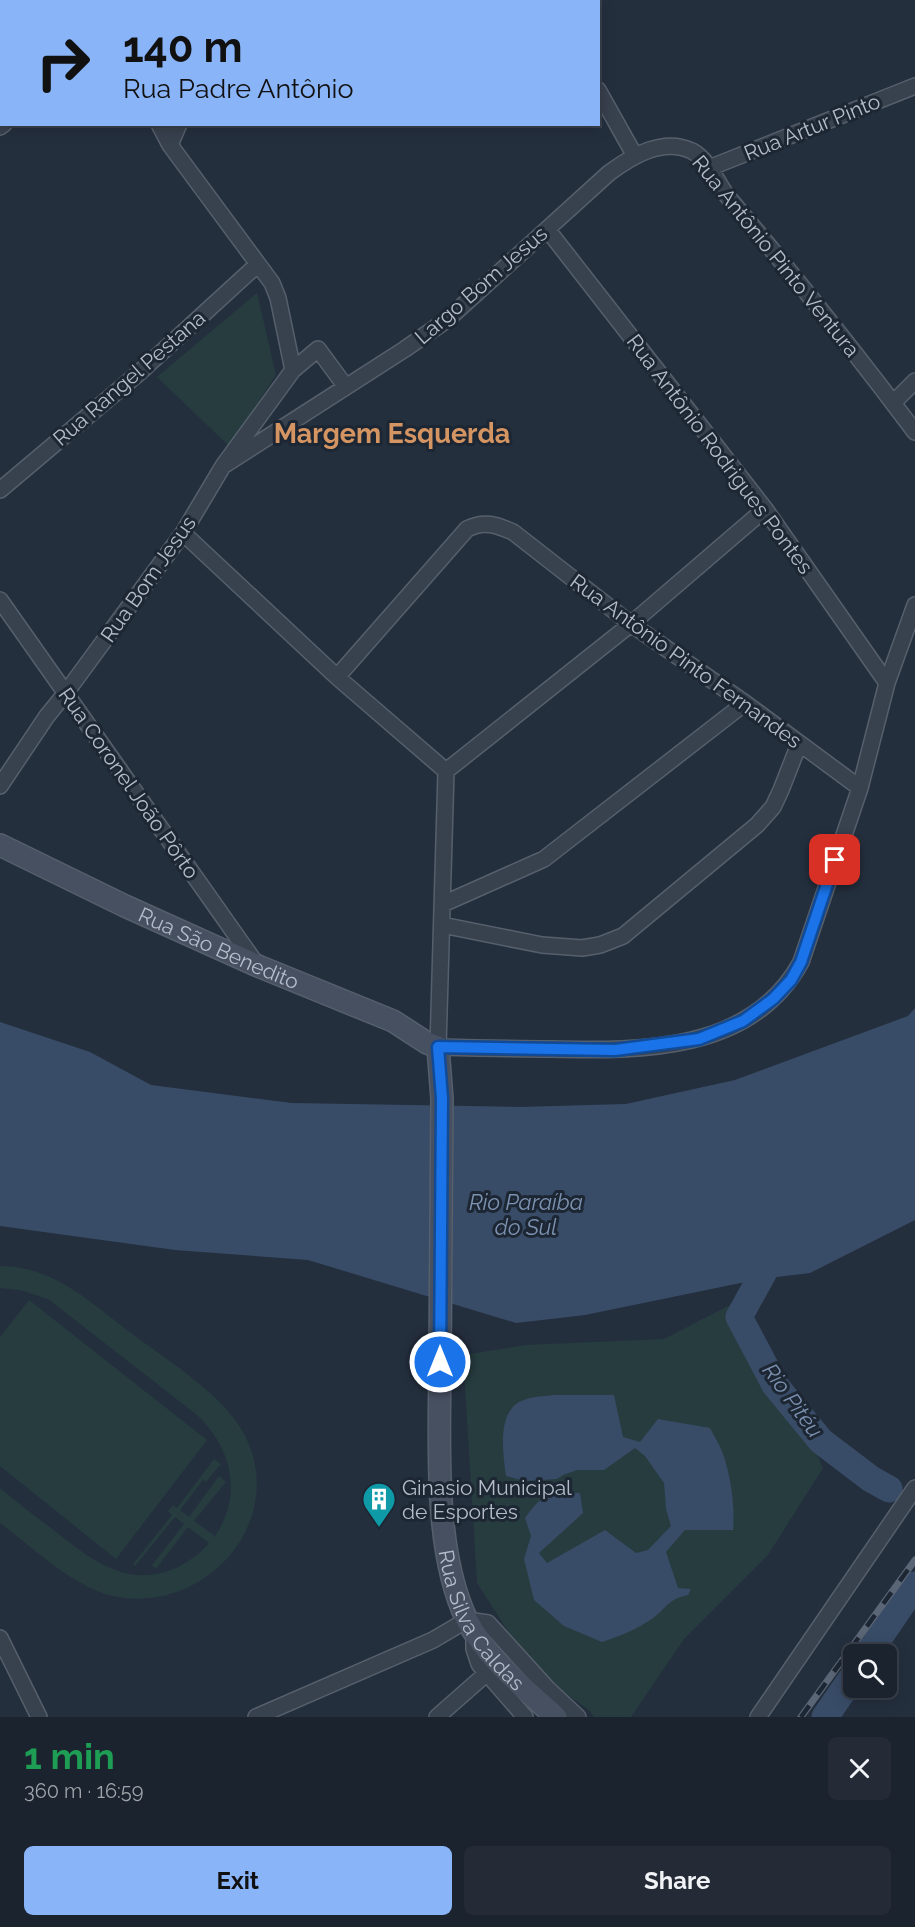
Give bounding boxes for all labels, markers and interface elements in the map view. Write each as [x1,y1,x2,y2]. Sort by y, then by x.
text: 140 m [123,23,243,72]
icon: right [24,24,102,102]
text: Rua Padre Antônio [123,73,354,104]
street label: Rua Artur Pinto [740,88,884,166]
street label: Rua Antônio Pinto Ventura [687,150,865,362]
street label: Largo Bom Jesus [410,221,552,349]
street label: Rua Rangel Pestana [48,305,210,451]
street label: Rua Antônio Rodrigues Pontes [622,329,818,579]
district label: Margem Esquerda [274,418,510,449]
street label: Rua Bom Jesus [95,511,201,647]
street label: Rua Antônio Pinto Fernandes [565,569,807,753]
street label: Rua Coronel João Pôrto [54,683,204,883]
pin [809,834,860,885]
icon: arrive [818,843,851,876]
street label: Rua São Benedito [135,901,303,994]
water label: Rio Paraíba do Sul [469,1189,583,1240]
position arrow [408,1330,472,1394]
water label: Rio Pitéu [757,1358,829,1442]
place label: Ginasio Municipal de Esportes [402,1475,572,1524]
building icon: Ginasio Municipal de Esportes [361,1481,397,1528]
street label: Rua Silva Caldas [434,1548,530,1695]
map controls [843,1644,897,1698]
button: search [843,1644,897,1698]
text: 1 min [24,1735,115,1777]
button: close [828,1737,891,1800]
text: 360 m · 16:59 [24,1779,143,1803]
button: Exit [24,1846,452,1915]
button: Share [464,1846,891,1915]

